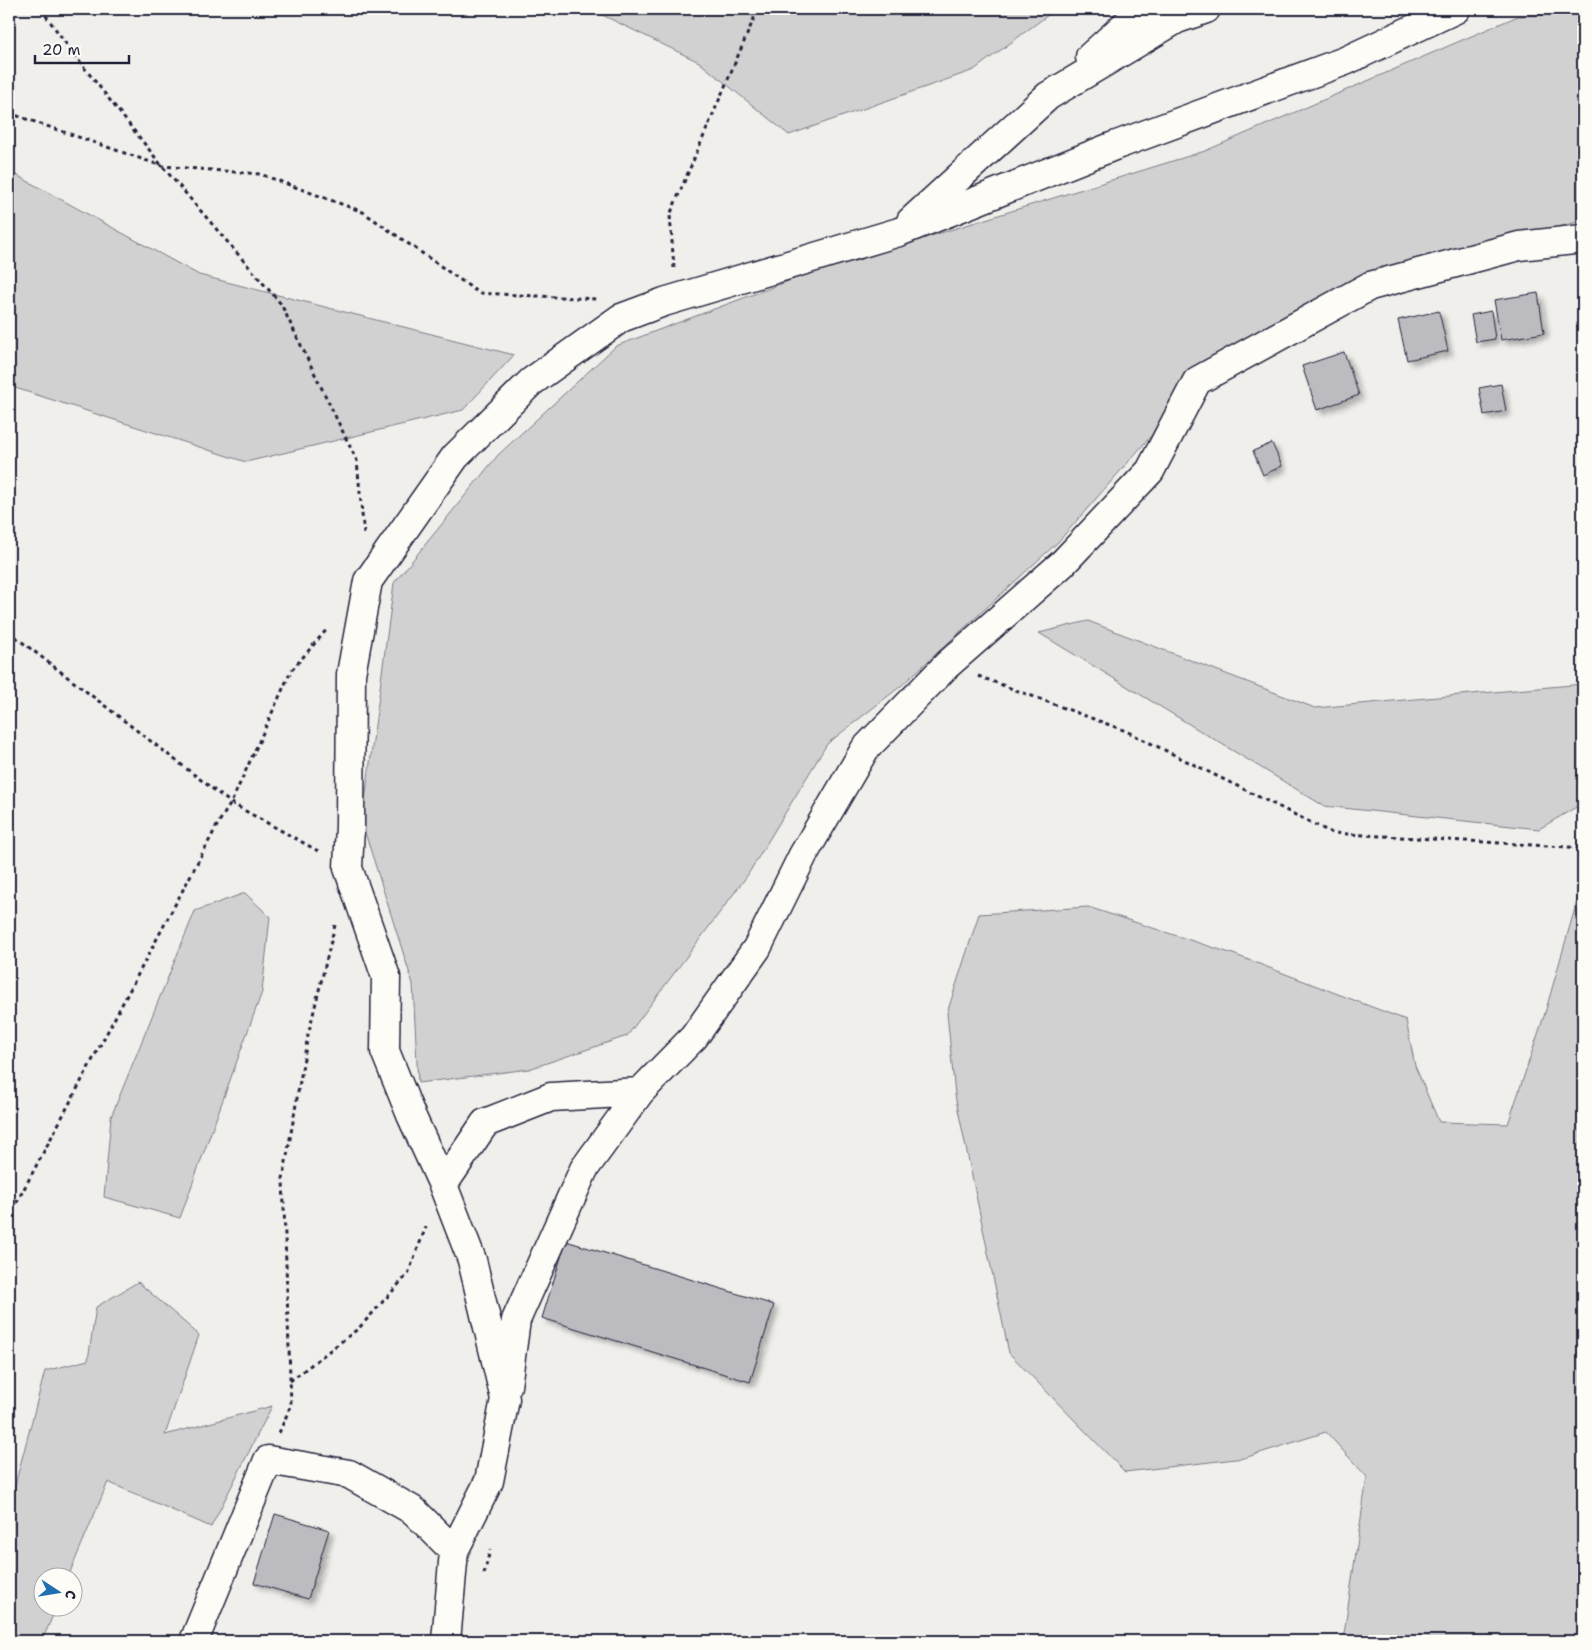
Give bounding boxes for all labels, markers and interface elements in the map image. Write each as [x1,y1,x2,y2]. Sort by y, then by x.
scale bar [35,32,129,64]
text: 20 m [42,40,81,60]
north arrow [32,1568,82,1618]
text: С [61,1589,80,1601]

